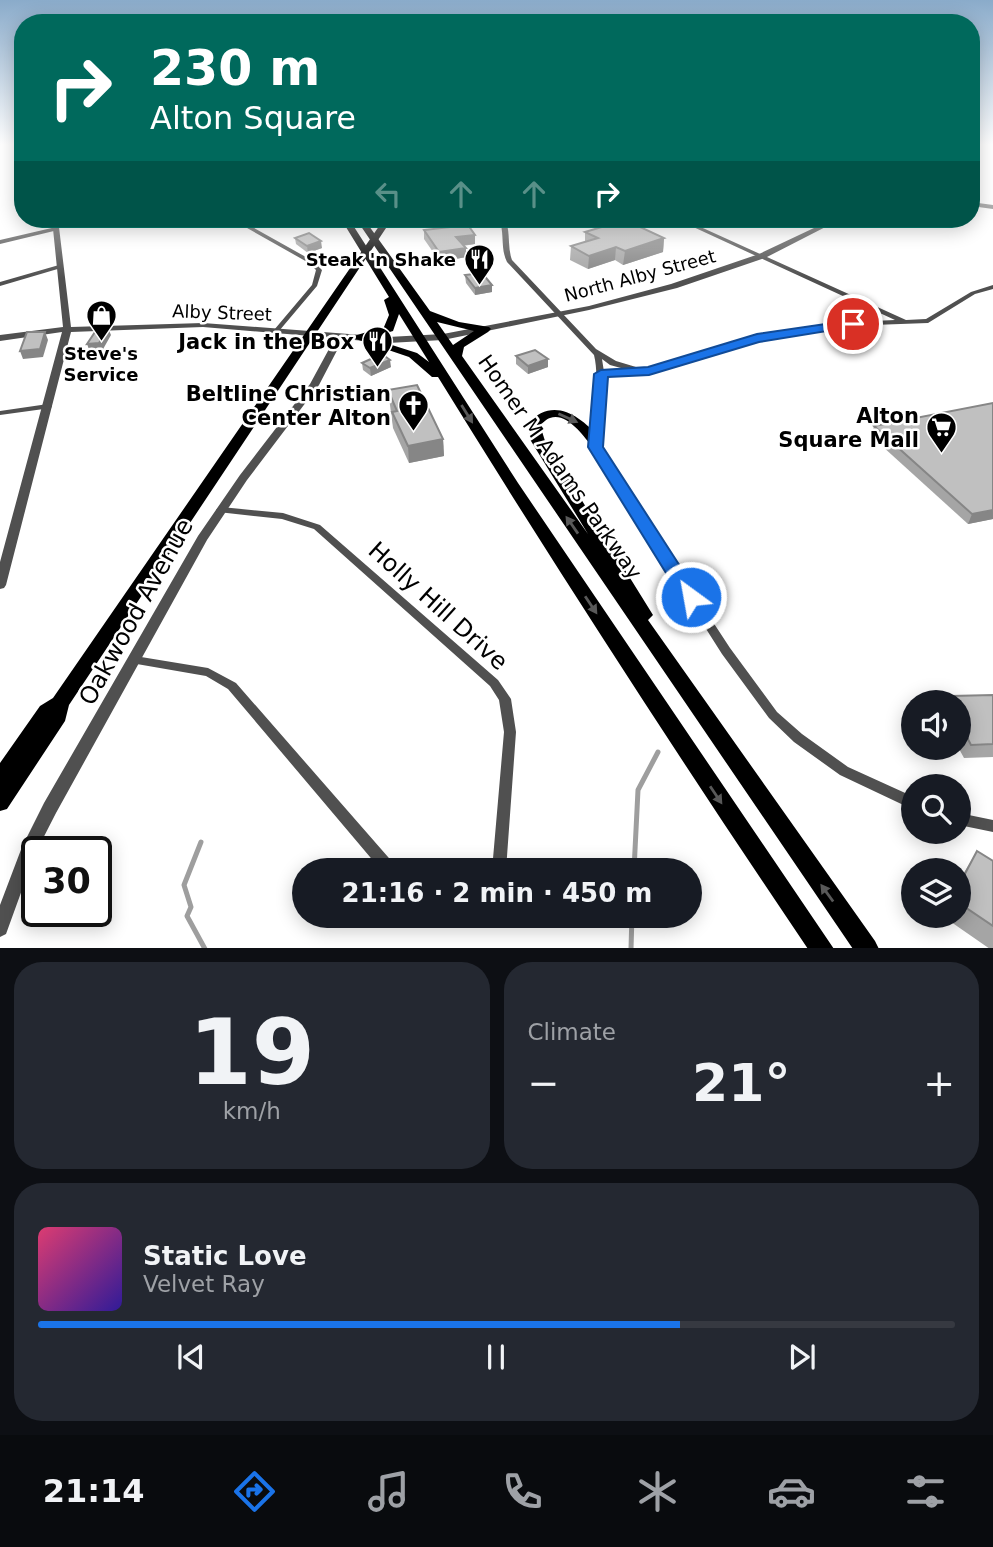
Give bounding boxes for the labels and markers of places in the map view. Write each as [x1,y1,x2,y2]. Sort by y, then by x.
restaurant icon: Steak 'n Shake [462,243,496,287]
place label: Steak 'n Shake [306,249,456,270]
pin [823,294,883,354]
shop icon: Steve's Service [84,299,118,343]
restaurant icon: Jack in the Box [360,325,394,369]
place label: Jack in the Box [176,330,354,354]
place label: Steve's Service [64,343,138,385]
place label: Beltline Christian Center Alton [186,382,391,430]
church icon: Beltline Christian Center Alton [397,389,431,433]
place label: Alton Square Mall [778,404,919,452]
supermarket icon: Alton Square Mall [925,411,959,455]

